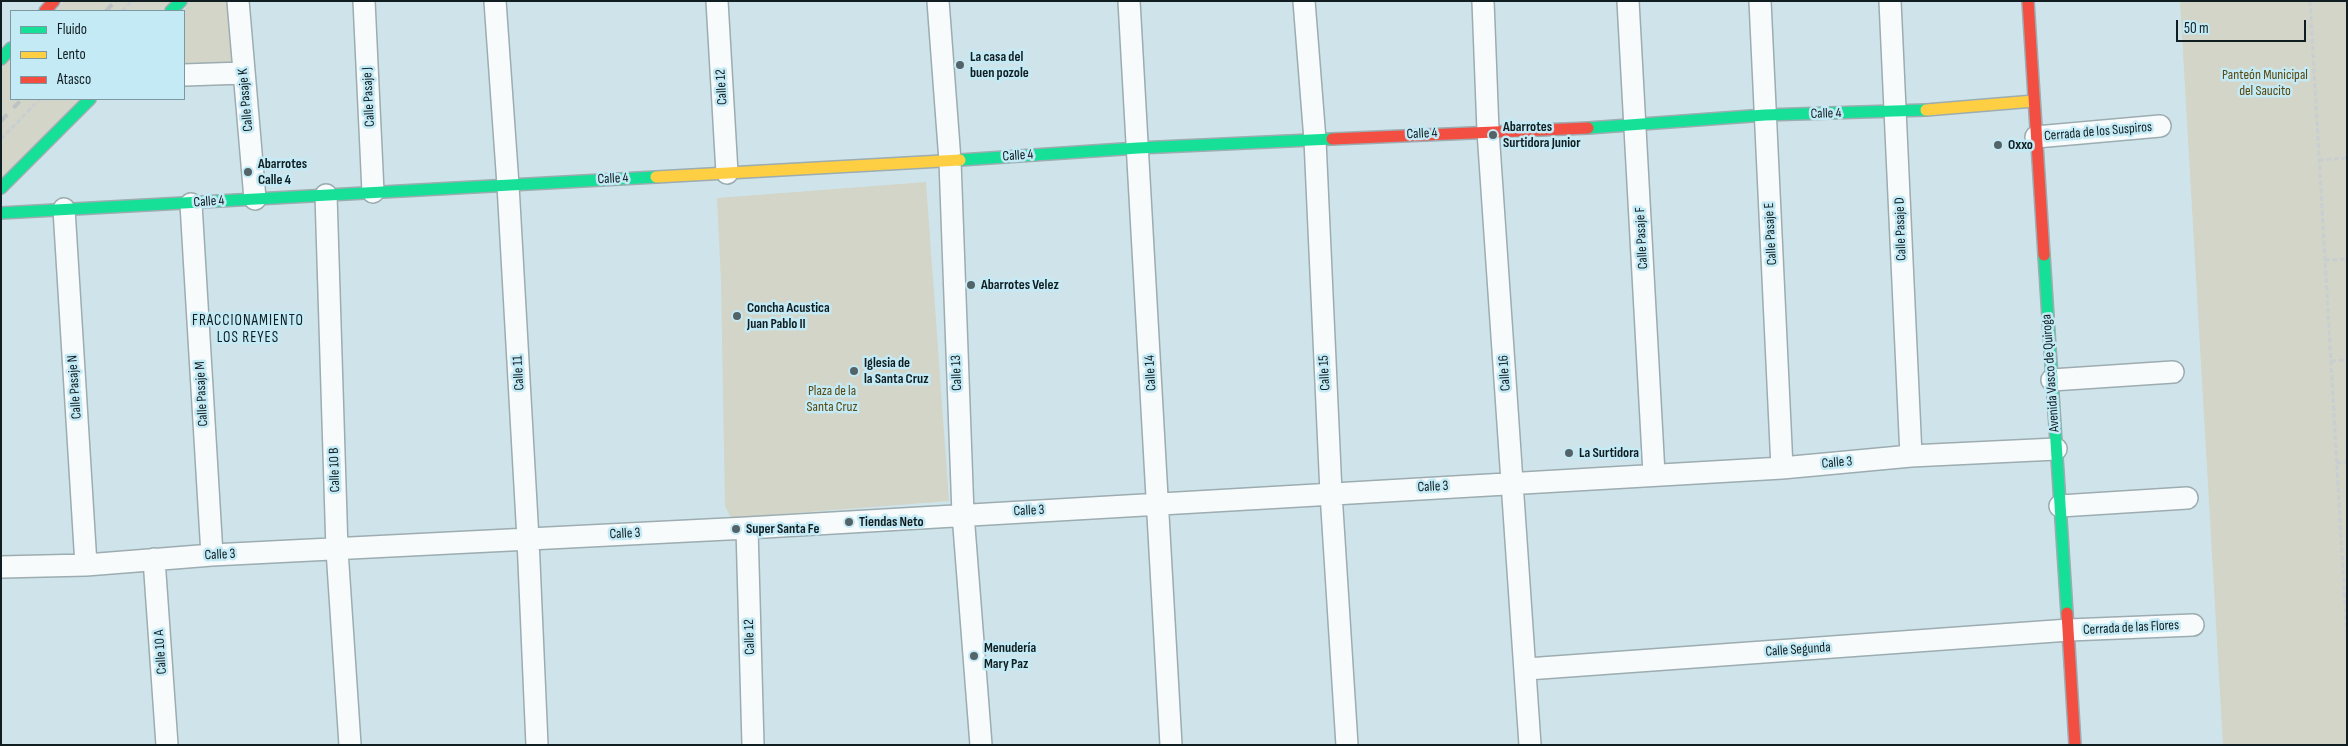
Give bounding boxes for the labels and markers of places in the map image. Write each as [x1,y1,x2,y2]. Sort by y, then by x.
place label: La casa del buen pozole [970,49,1029,82]
marker: La casa del buen pozole [954,59,966,71]
place label: Abarrotes Surtidora Junior [1503,119,1580,152]
marker: Abarrotes Surtidora Junior [1487,129,1499,141]
place label: Oxxo [2008,137,2033,153]
marker: Oxxo [1992,139,2004,151]
place label: Abarrotes Calle 4 [258,156,307,188]
marker: Abarrotes Calle 4 [242,166,254,178]
place label: Abarrotes Velez [981,277,1059,293]
marker: Abarrotes Velez [965,279,977,291]
place label: Concha Acustica Juan Pablo II [747,300,830,332]
marker: Concha Acustica Juan Pablo II [731,310,743,322]
place label: Iglesia de la Santa Cruz [864,355,929,388]
marker: Iglesia de la Santa Cruz [848,365,860,377]
place label: La Surtidora [1579,445,1639,461]
marker: La Surtidora [1563,447,1575,459]
place label: Tiendas Neto [859,514,924,530]
marker: Tiendas Neto [843,516,855,528]
place label: Super Santa Fe [746,521,819,537]
marker: Super Santa Fe [730,523,742,535]
place label: Menudería Mary Paz [984,640,1036,672]
marker: Menudería Mary Paz [968,650,980,662]

